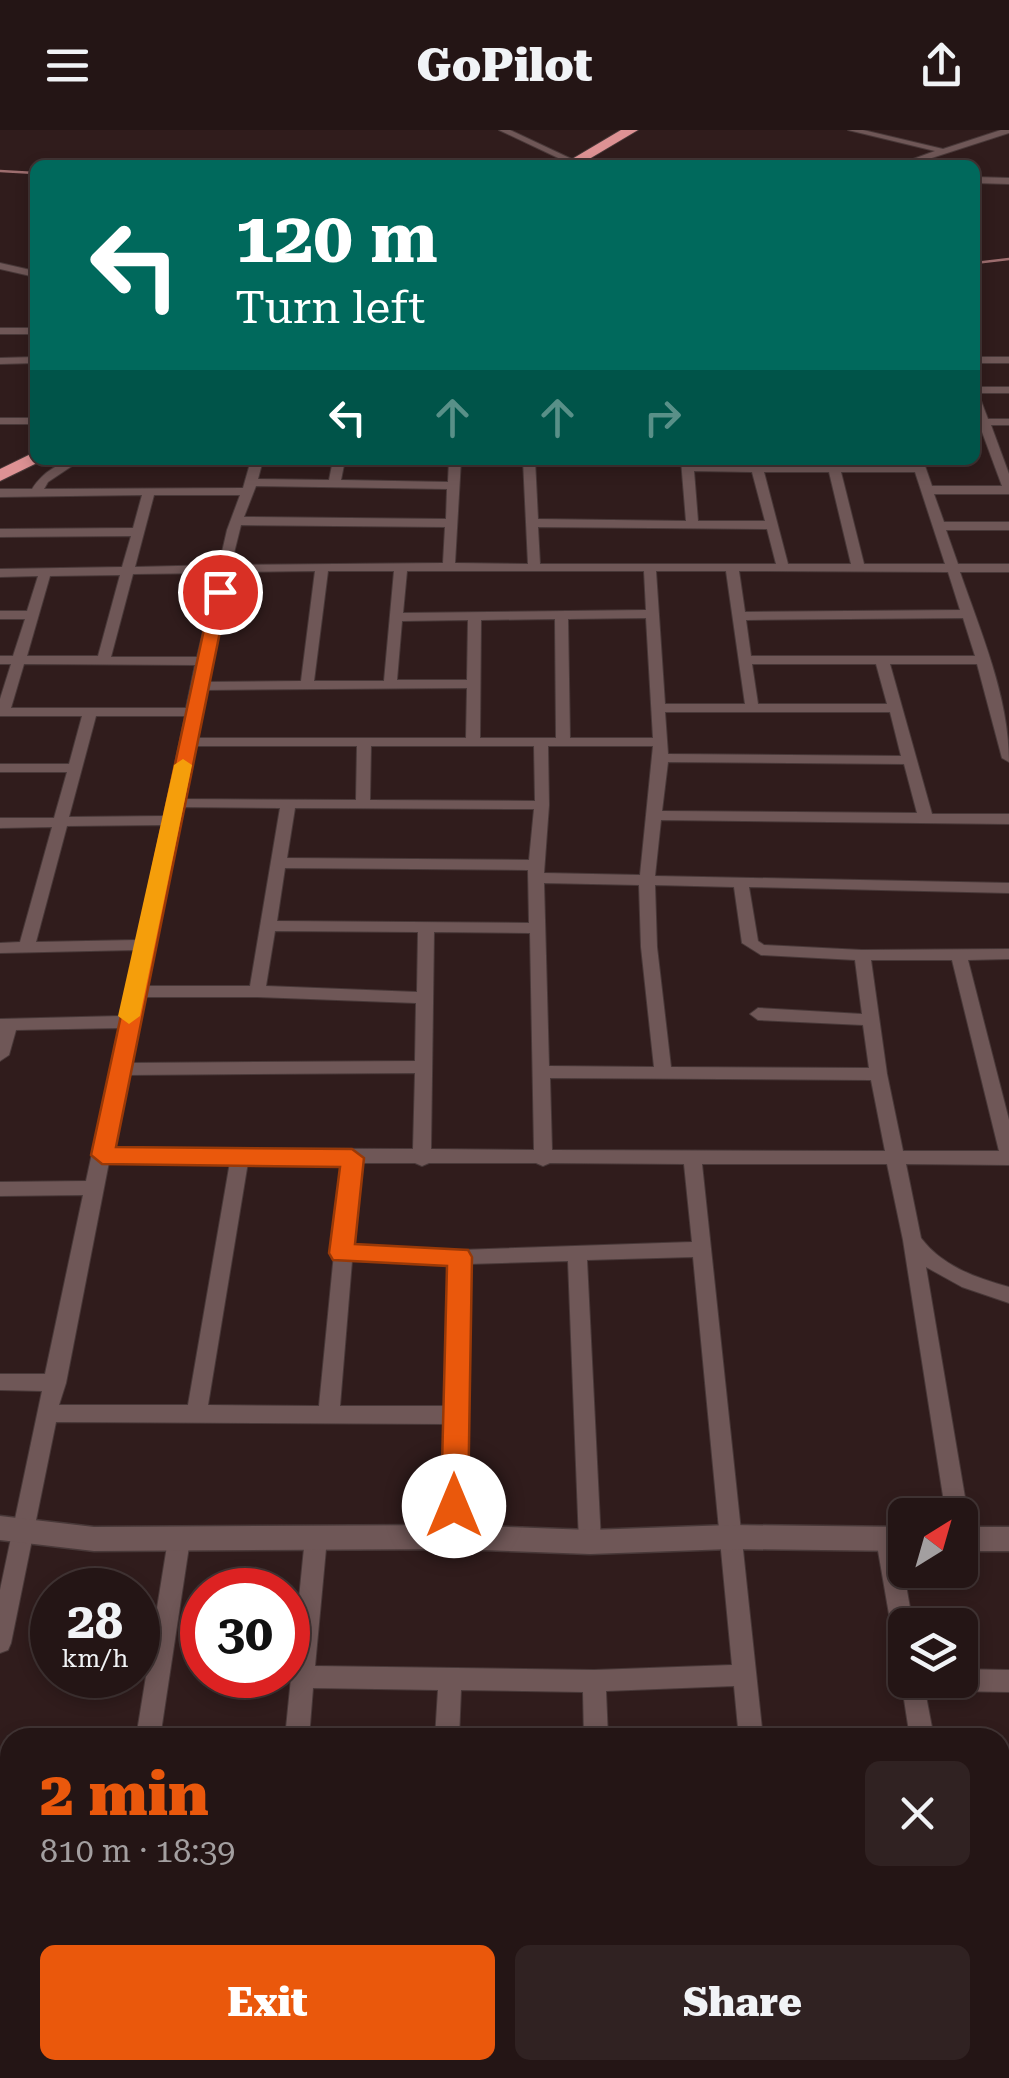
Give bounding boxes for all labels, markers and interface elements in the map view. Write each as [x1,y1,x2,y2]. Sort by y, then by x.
icon: menu [40,38,95,93]
icon: share [914,38,969,93]
text: GoPilot [417,39,593,92]
text: 120 m [235,197,438,279]
icon: left [70,200,200,330]
text: Turn left [235,281,425,334]
icon: left [320,390,375,445]
icon: ahead [425,390,480,445]
icon: ahead [530,390,585,445]
icon: right [635,390,690,445]
pin [178,550,263,635]
icon: arrive [193,565,248,620]
position arrow [402,1454,506,1558]
north arrow [888,1498,978,1588]
map controls [888,1498,978,1698]
speed limit sign: 30 [180,1568,310,1698]
text: 28 [67,1592,123,1650]
button: layers [888,1608,978,1698]
text: km/h [62,1644,128,1673]
text: 2 min [40,1759,209,1830]
button: close [865,1761,970,1866]
text: 810 m · 18:39 [40,1832,235,1870]
button: Exit [40,1945,495,2060]
button: Share [515,1945,970,2060]

